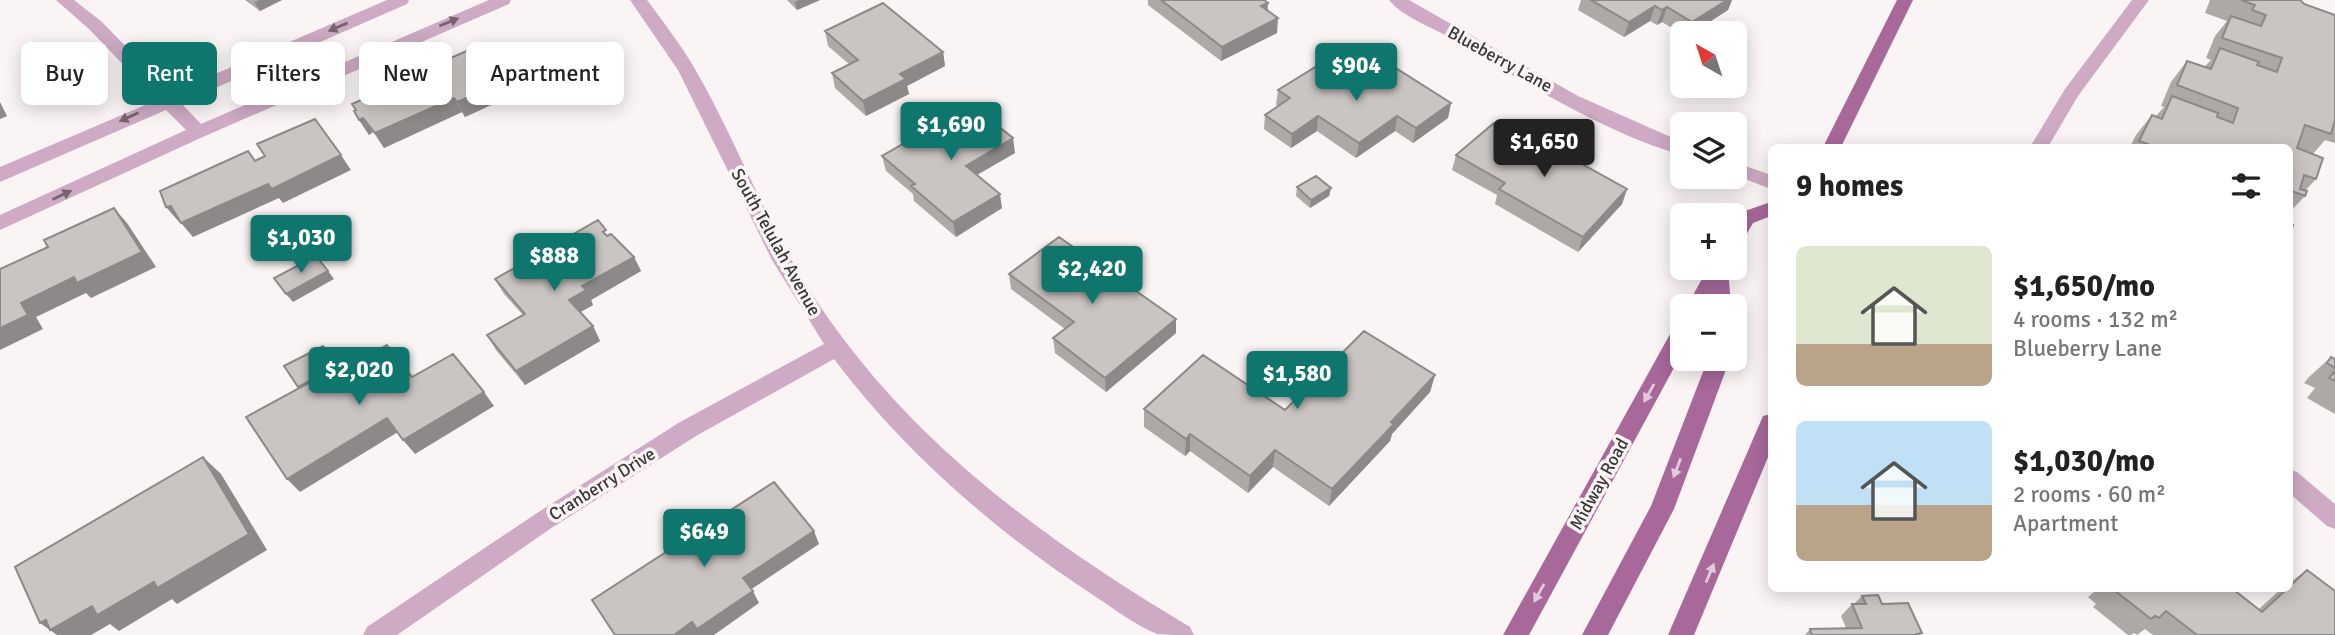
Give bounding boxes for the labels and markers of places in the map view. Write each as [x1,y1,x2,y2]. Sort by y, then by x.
pin: $904 [1315,43,1397,103]
pin: $1,690 [894,102,1008,162]
pin: $1,650 [1487,120,1601,179]
pin: $1,030 [244,216,358,275]
pin: $888 [513,233,595,293]
pin: $2,420 [1035,246,1149,306]
pin: $2,020 [302,348,416,407]
pin: $1,580 [1240,352,1354,411]
pin: $649 [663,510,745,569]

